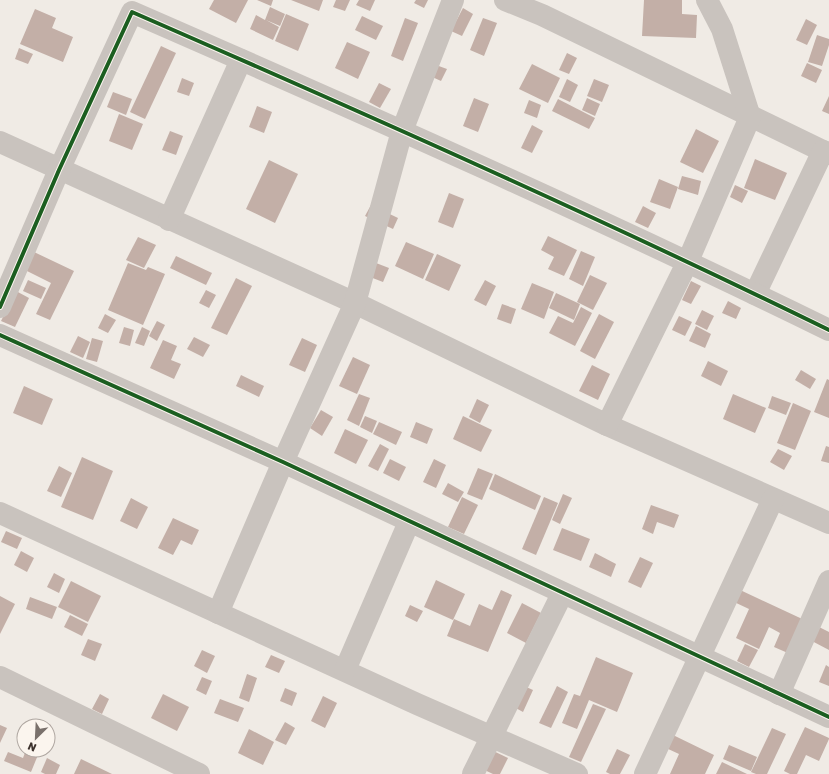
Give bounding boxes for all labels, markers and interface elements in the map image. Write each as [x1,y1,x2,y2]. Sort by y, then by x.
north arrow [16,718,56,758]
text: N [26,739,38,754]

